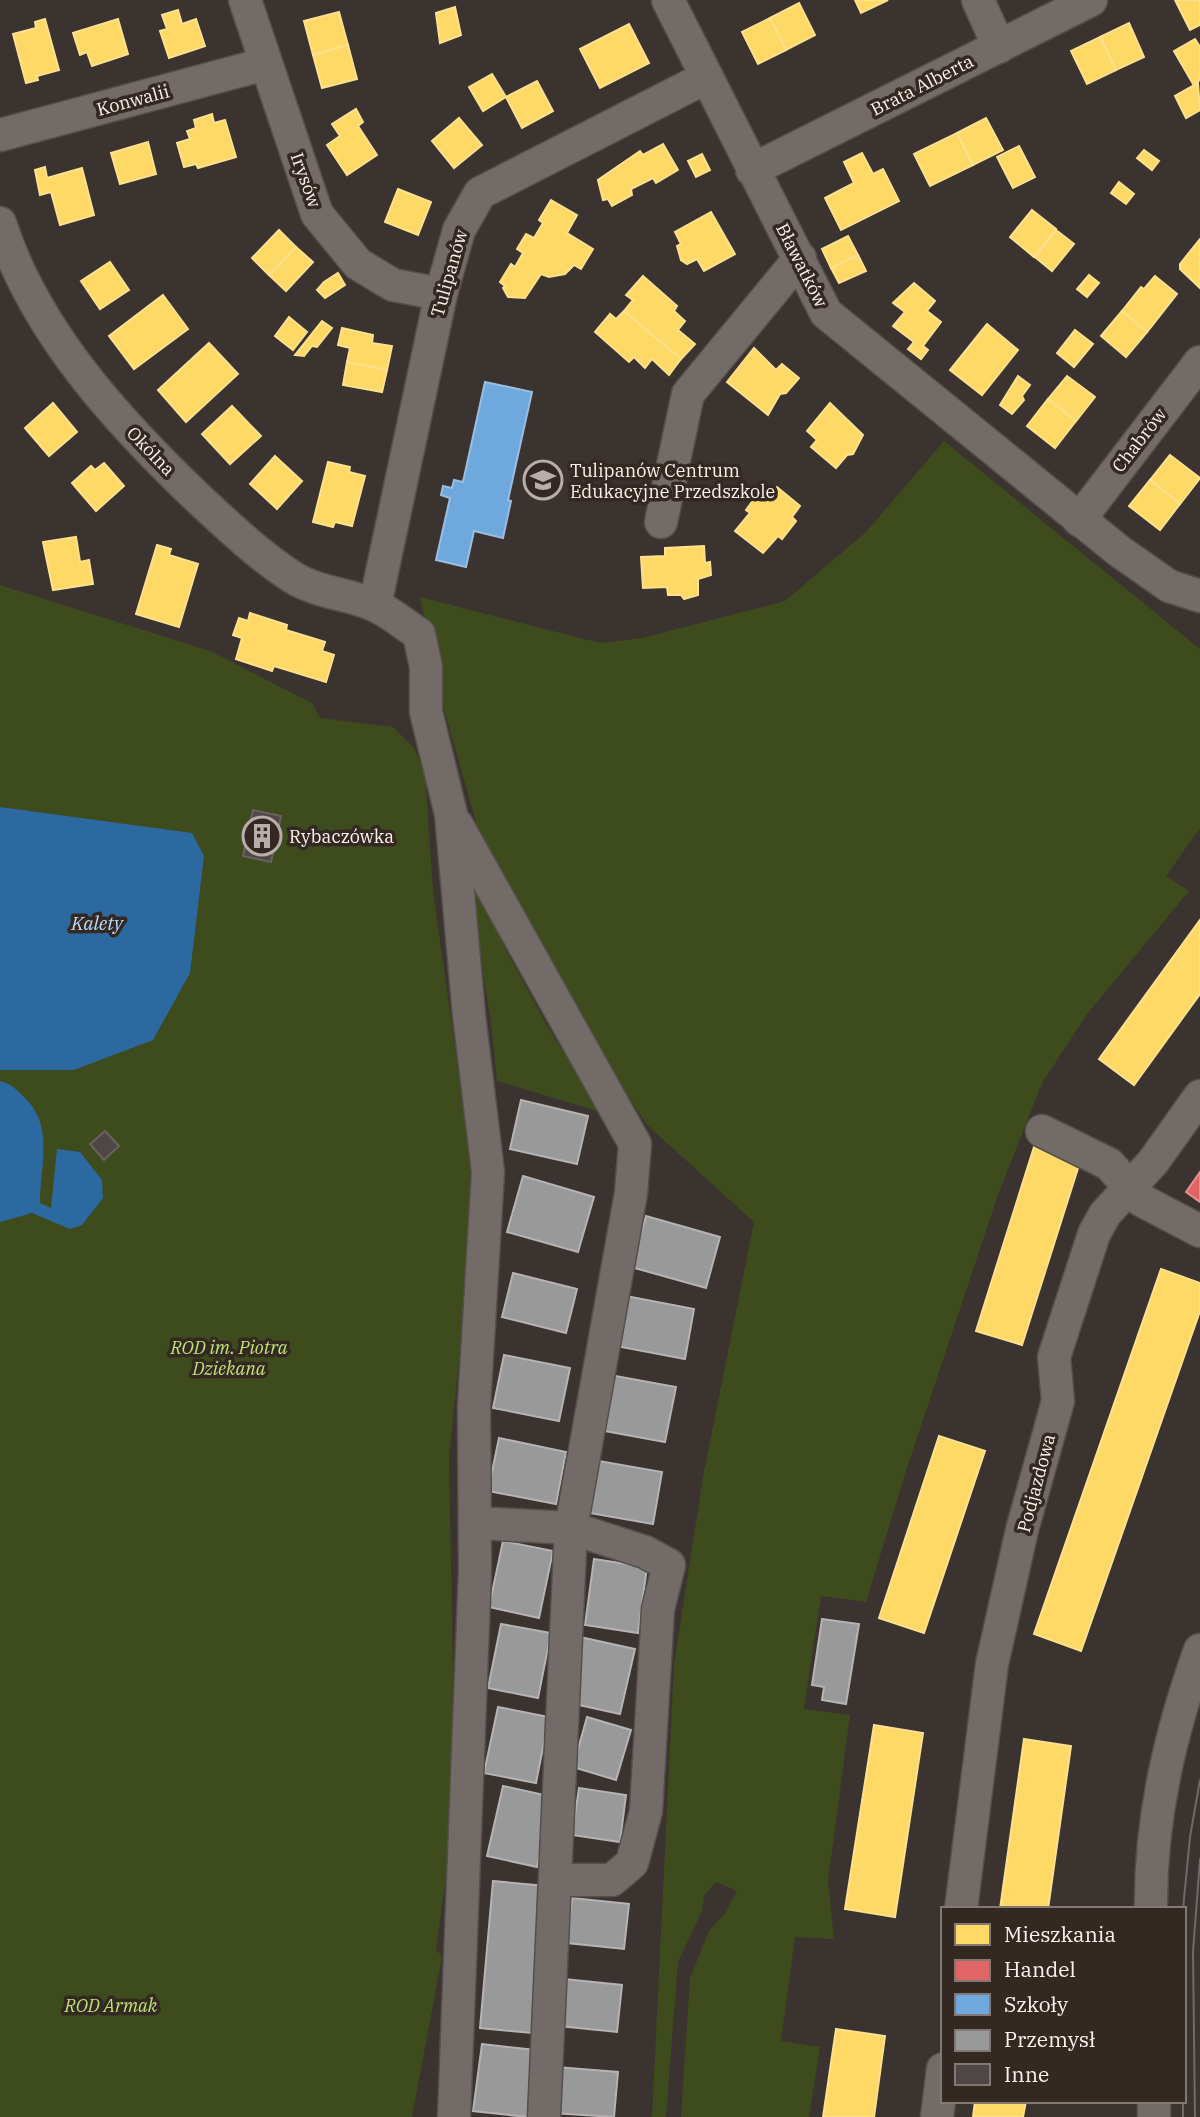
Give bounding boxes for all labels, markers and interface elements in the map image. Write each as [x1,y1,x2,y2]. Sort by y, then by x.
street label: Brata Alberta [867,49,978,121]
street label: Konwalii [94,79,172,121]
street label: Irysów [285,149,327,211]
street label: Bławatków [771,219,833,311]
street label: Tulipanów [426,226,472,320]
street label: Chabrów [1107,403,1171,477]
street label: Okólna [122,421,180,481]
school or university icon: Tulipanów Centrum Edukacyjne Przedszkole [522,459,564,501]
place label: Tulipanów Centrum Edukacyjne Przedszkole [570,459,775,503]
building icon: Rybaczówka [241,815,283,857]
place label: Rybaczówka [289,825,394,848]
water label: Kalety [70,911,124,935]
park label: ROD im. Piotra Dziekana [170,1336,288,1380]
street label: Podjazdowa [1012,1431,1060,1535]
legend [941,1907,1186,2103]
text: Mieszkania [1004,1920,1116,1948]
text: Handel [1004,1955,1076,1983]
text: Szkoły [1004,1990,1069,2018]
park label: ROD Armak [64,1994,158,2017]
text: Przemysł [1004,2025,1095,2053]
text: Inne [1004,2060,1049,2088]

